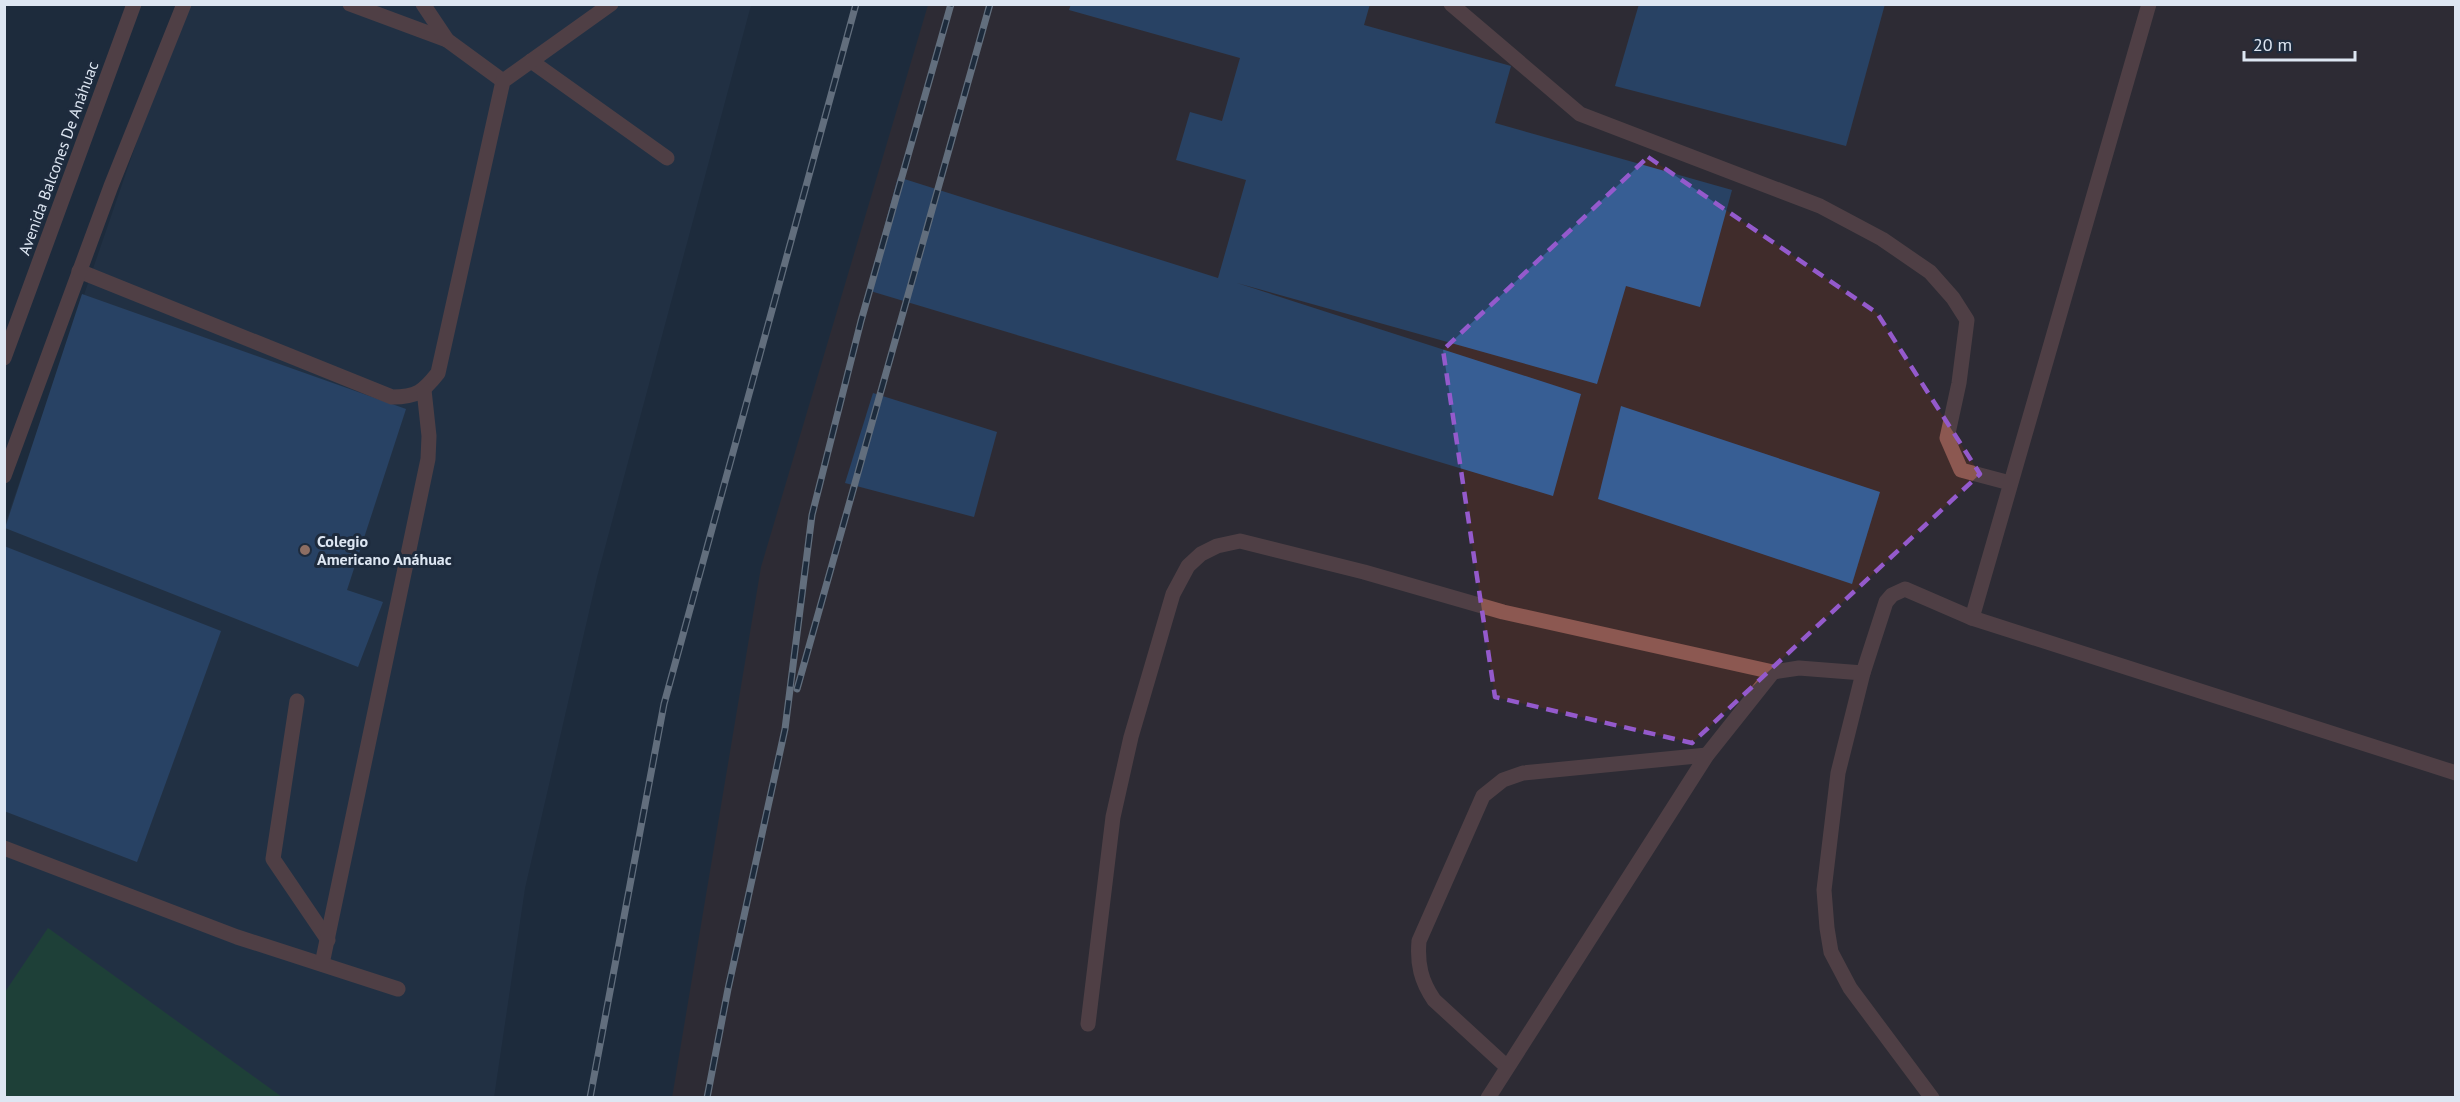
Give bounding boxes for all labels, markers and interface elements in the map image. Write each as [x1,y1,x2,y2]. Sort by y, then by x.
scale bar [2244,24,2355,62]
text: 20 m [2253,33,2292,56]
street label: Avenida Balcones De Anáhuac [14,58,102,258]
place label: Colegio Americano Anáhuac [317,531,452,569]
marker: Colegio Americano Anáhuac [298,543,312,557]

